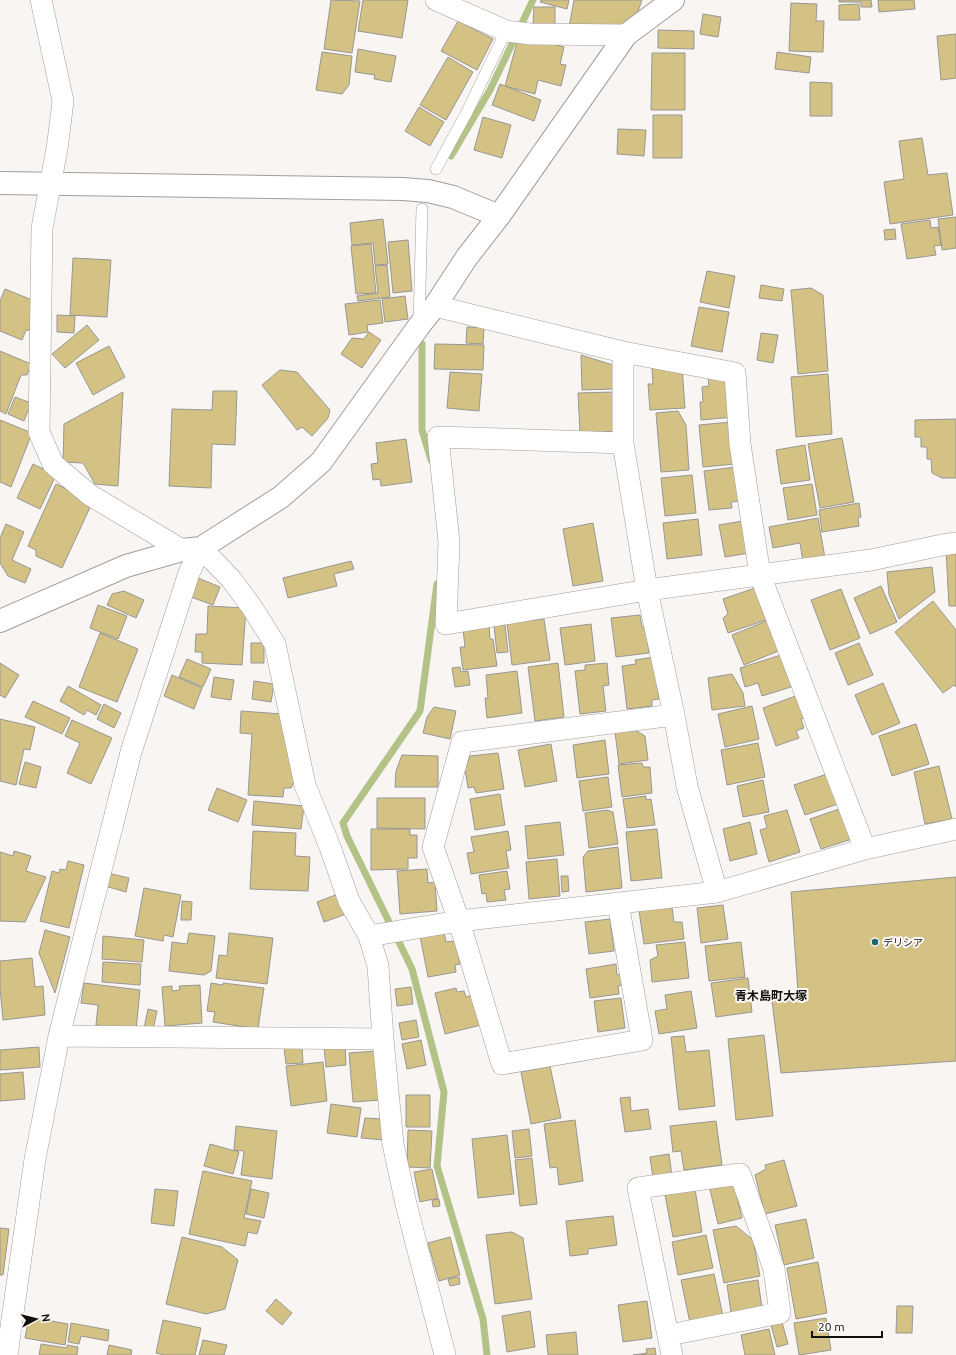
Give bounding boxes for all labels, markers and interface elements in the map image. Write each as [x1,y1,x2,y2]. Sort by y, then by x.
marker: デリシア [870,937,880,947]
place label: デリシア [883,937,923,948]
district label: 青木島町大塚 [735,989,807,1002]
north arrow [16,1299,56,1339]
text: N [39,1313,52,1323]
scale bar [812,1313,882,1339]
text: 20 m [818,1320,845,1333]

